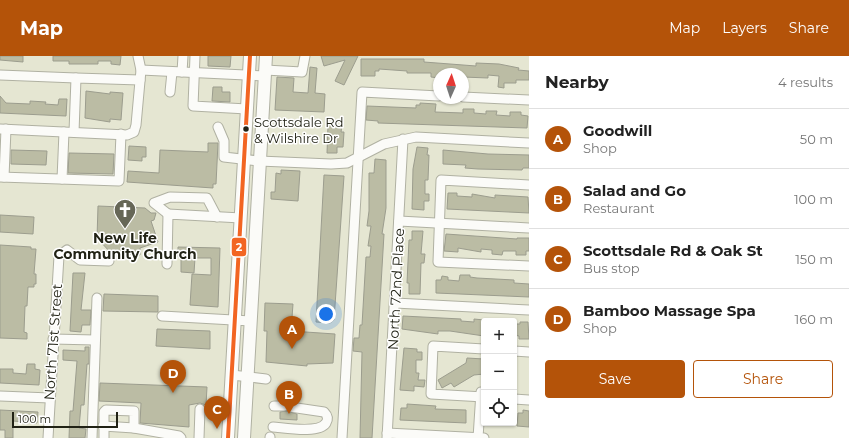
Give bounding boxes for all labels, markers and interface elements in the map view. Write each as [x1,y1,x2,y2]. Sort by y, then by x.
text: Map [20,17,63,40]
text: Map [669,19,700,37]
text: Layers [722,19,767,37]
text: Share [789,19,829,37]
north arrow [433,68,469,104]
text: Nearby [545,72,609,92]
text: 4 results [778,74,833,90]
place label: Scottsdale Rd & Wilshire Dr [254,114,344,146]
text: Goodwill [583,121,652,140]
marker: Scottsdale Rd & Wilshire Dr [241,124,251,134]
text: A [553,131,563,147]
text: 50 m [800,131,833,147]
text: Shop [583,140,617,156]
text: Salad and Go [583,181,686,200]
text: B [553,191,563,207]
text: 100 m [794,191,833,207]
church icon: New Life Community Church [112,197,138,230]
text: Restaurant [583,200,654,216]
street label: North 72nd Place [384,228,408,350]
place label: New Life Community Church [53,229,197,263]
line badge: 2 [231,237,247,257]
text: 2 [236,240,243,254]
text: Scottsdale Rd & Oak St [583,241,763,260]
text: C [553,251,563,267]
text: 150 m [795,251,833,267]
text: Bus stop [583,260,640,276]
street label: North 71st Street [40,283,66,401]
text: Bamboo Massage Spa [583,301,756,320]
your location [316,304,336,324]
text: D [553,311,563,327]
text: 160 m [795,311,833,327]
pin: A [279,316,305,349]
map controls [481,318,517,426]
button: + [481,318,517,354]
text: Shop [583,320,617,336]
button: − [481,354,517,390]
pin: D [160,360,186,393]
button: Save [545,360,685,398]
button: Share [693,360,833,398]
pin: B [276,381,302,414]
button: locate [481,390,517,426]
pin: C [204,396,230,429]
scale bar [12,410,118,429]
text: 100 m [18,412,51,426]

